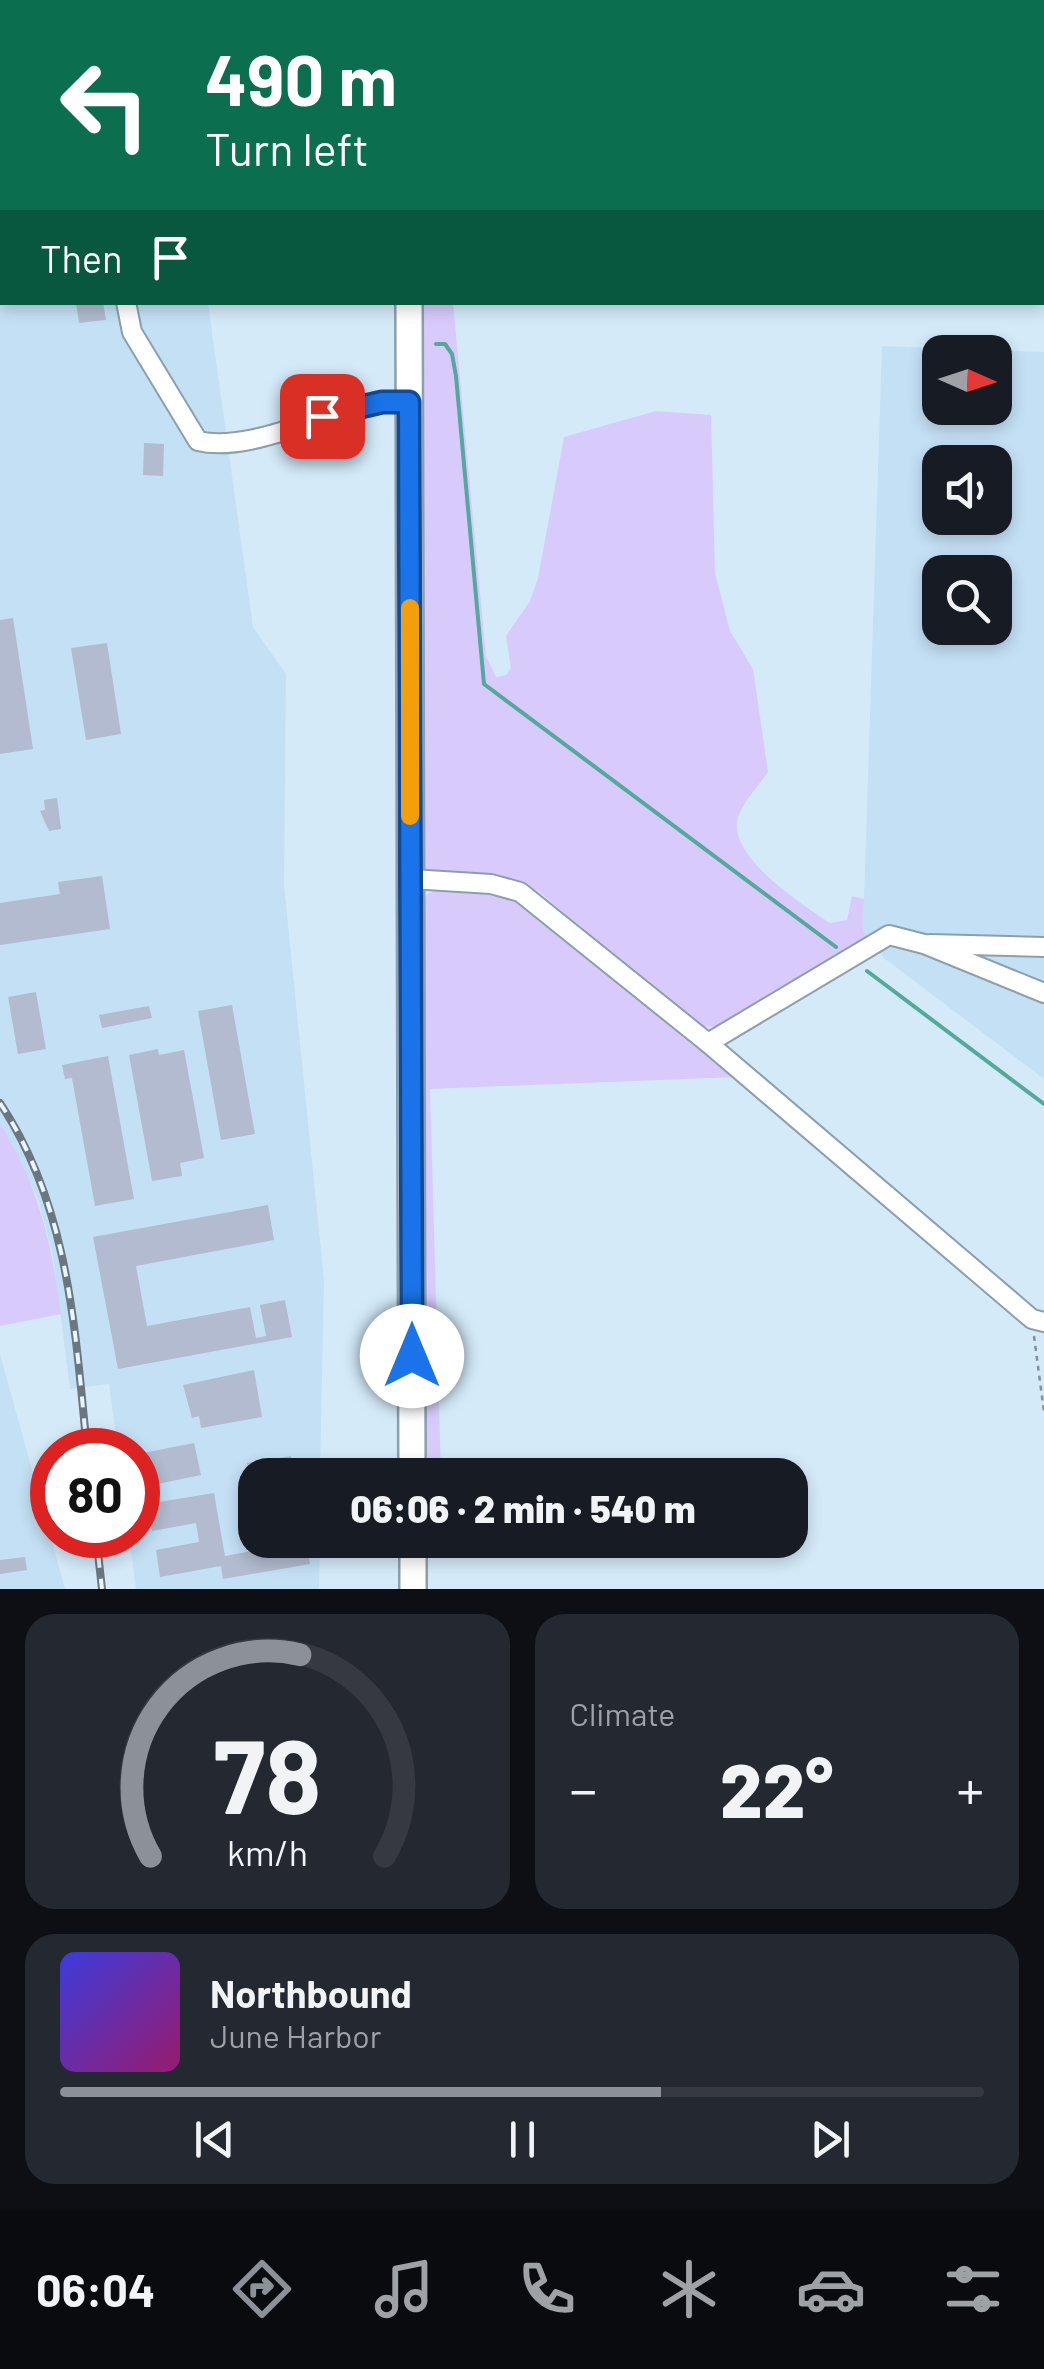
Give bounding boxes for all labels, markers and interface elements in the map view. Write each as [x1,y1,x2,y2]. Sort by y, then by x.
text: 490 m [205,36,397,120]
icon: left [40,40,170,170]
text: Turn left [205,121,369,175]
icon: arrive [143,230,198,285]
text: Then [40,235,123,281]
north arrow [922,335,1012,425]
map controls [922,335,1012,645]
pin [280,374,365,459]
icon: arrive [295,389,350,444]
button: sound [922,445,1012,535]
button: search [922,555,1012,645]
position arrow [360,1304,464,1408]
speed limit sign: 80 [30,1428,160,1558]
text: 06:06 · 2 min · 540 m [350,1485,696,1531]
text: Climate [570,1694,675,1732]
text: 78 [213,1710,321,1835]
text: 22° [720,1743,833,1833]
text: − [570,1755,597,1821]
text: + [956,1755,984,1821]
text: km/h [227,1830,308,1873]
text: Northbound [210,1970,412,2016]
text: June Harbor [210,2016,381,2054]
icon: previous [187,2112,242,2167]
icon: pause [495,2112,550,2167]
icon: next [803,2112,858,2167]
icon: directions [227,2254,297,2324]
icon: music [369,2254,439,2324]
icon: phone [512,2254,582,2324]
icon: climate [654,2254,724,2324]
icon: car [796,2254,866,2324]
icon: filters [938,2254,1008,2324]
text: 06:04 [36,2262,155,2316]

